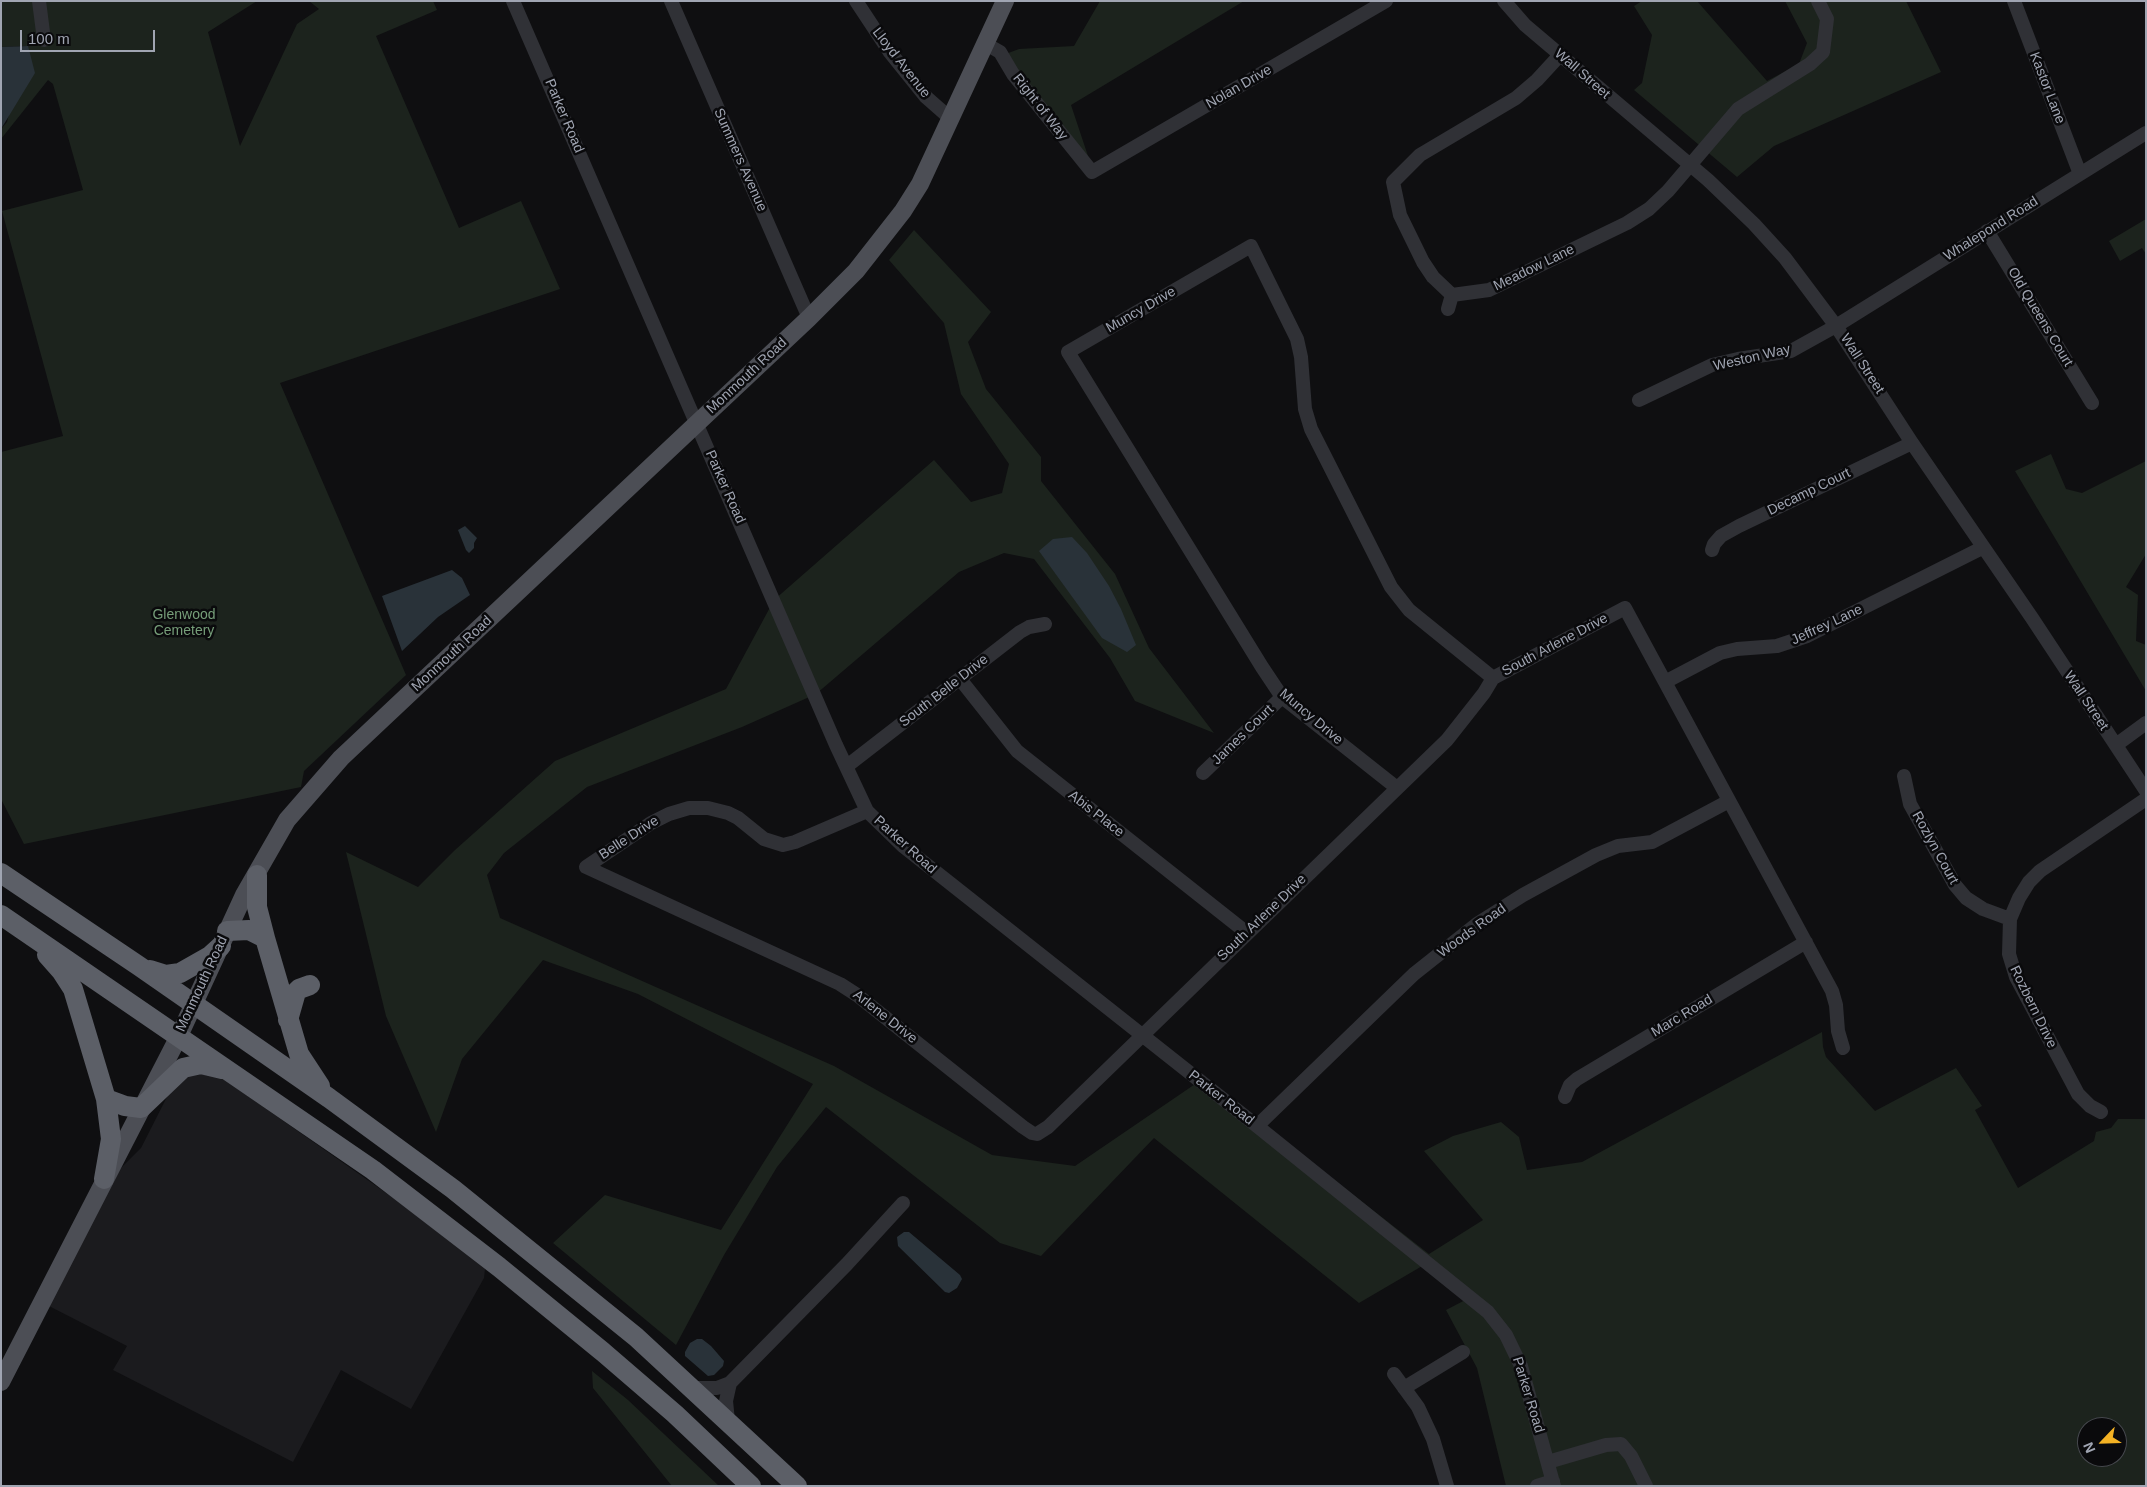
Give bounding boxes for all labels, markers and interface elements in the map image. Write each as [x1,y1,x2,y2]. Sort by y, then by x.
scale bar [22,20,158,52]
street label: Lloyd Avenue [868,25,934,101]
text: 100 m [28,30,70,47]
street label: Wall Street [1551,45,1613,103]
street label: Kastor Lane [2026,50,2068,126]
street label: Nolan Drive [1203,61,1275,113]
street label: Right of Way [1009,70,1071,144]
street label: Parker Road [541,77,587,155]
street label: Summers Avenue [710,106,770,214]
street label: Whalepond Road [1941,193,2041,265]
street label: Meadow Lane [1491,241,1577,295]
street label: Old Queens Court [2004,264,2076,370]
street label: Muncy Drive [1103,283,1179,337]
street label: Wall Street [1836,331,1888,397]
street label: Monmouth Road [703,335,791,417]
street label: Weston Way [1712,341,1792,375]
street label: Parker Road [701,448,749,526]
street label: Decamp Court [1765,465,1853,519]
street label: Jeffrey Lane [1789,601,1865,649]
park label: Glenwood Cemetery [152,607,216,640]
street label: South Arlene Drive [1499,610,1611,680]
street label: Monmouth Road [408,613,496,695]
street label: South Belle Drive [896,651,992,731]
street label: Wall Street [2060,668,2112,734]
street label: Muncy Drive [1276,686,1346,748]
street label: James Court [1209,701,1277,769]
street label: Abis Place [1065,787,1127,841]
street label: Rozlyn Court [1908,809,1962,887]
street label: Parker Road [870,812,940,878]
street label: Belle Drive [596,813,662,863]
street label: South Arlene Drive [1214,871,1310,965]
street label: Woods Road [1434,900,1510,962]
street label: Monmouth Road [173,934,231,1034]
street label: Rozbern Drive [2006,963,2060,1051]
street label: Arlene Drive [849,987,921,1047]
street label: Marc Road [1648,991,1716,1041]
street label: Parker Road [1185,1067,1257,1129]
street label: Parker Road [1508,1355,1548,1435]
north arrow [2077,1417,2127,1467]
text: N [2080,1440,2099,1456]

